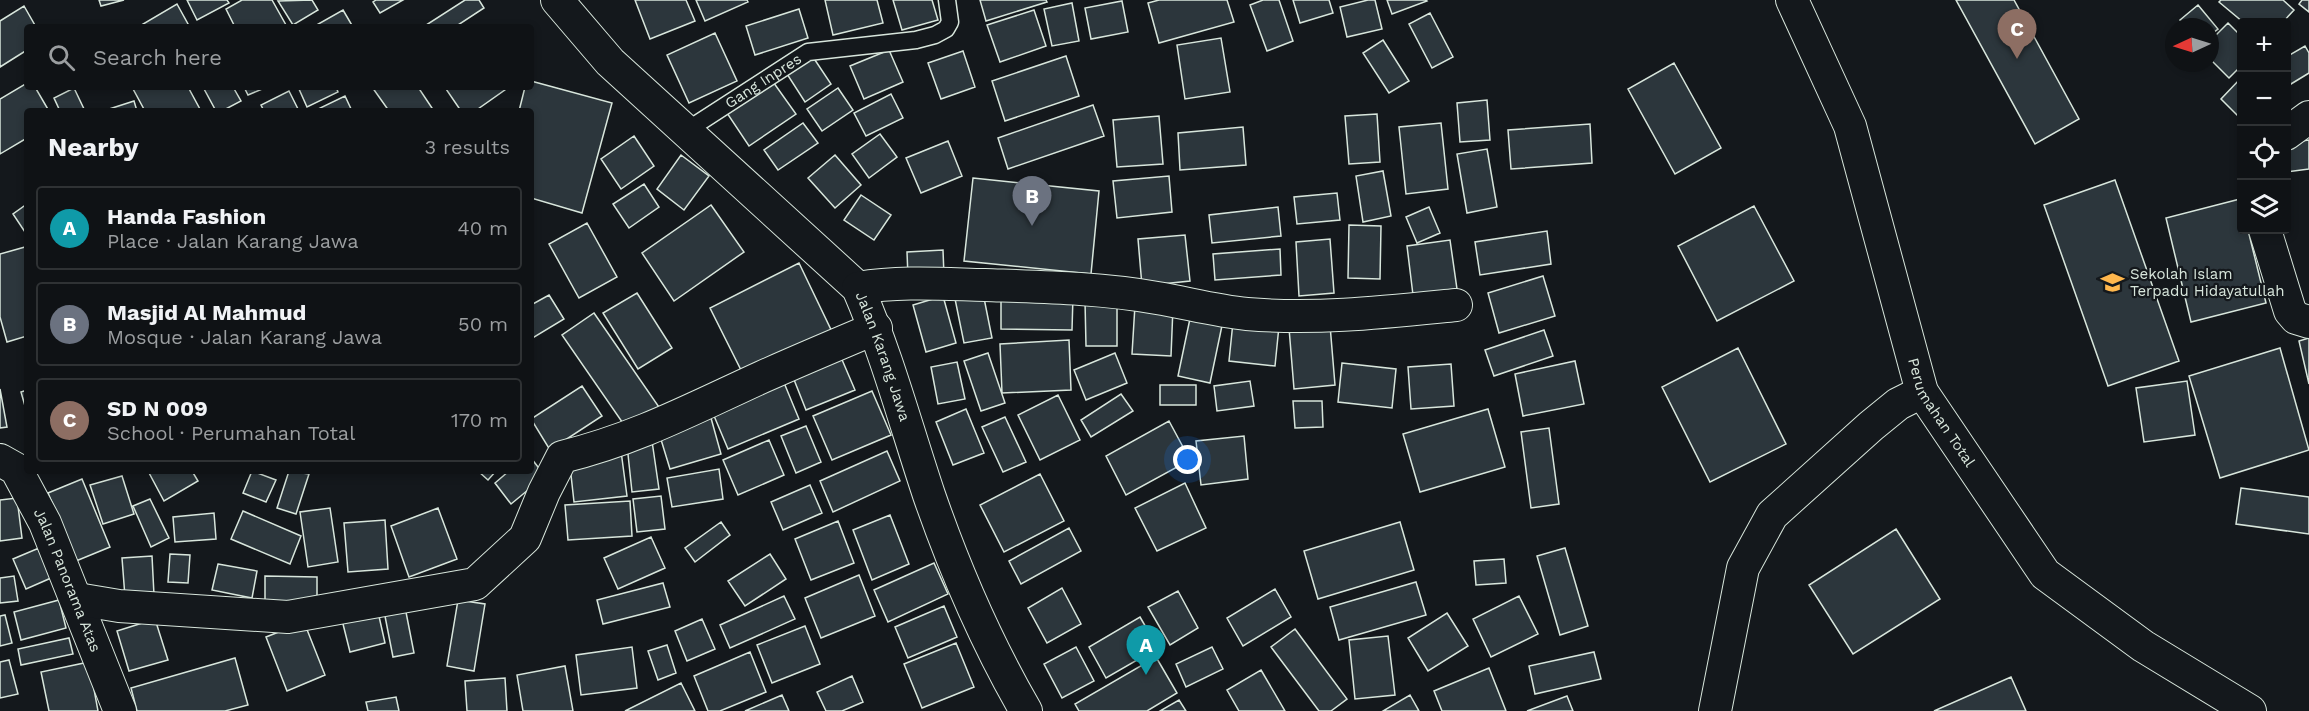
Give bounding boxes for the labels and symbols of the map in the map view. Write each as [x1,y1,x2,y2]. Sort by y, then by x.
pin: C [1998,10,2036,59]
north arrow [2165,18,2219,72]
street label: Gang Inpres [722,50,805,112]
pin: B [1012,176,1052,226]
place label: Sekolah Islam Terpadu Hidayatullah [2130,265,2285,300]
school or university icon: Sekolah Islam Terpadu Hidayatullah [2099,270,2125,296]
street label: Jalan Karang Jawa [852,289,914,424]
street label: Perumahan Total [1904,356,1979,471]
your location [1173,445,1202,474]
street label: Jalan Panorama Atas [30,505,105,655]
pin: A [1126,626,1166,675]

